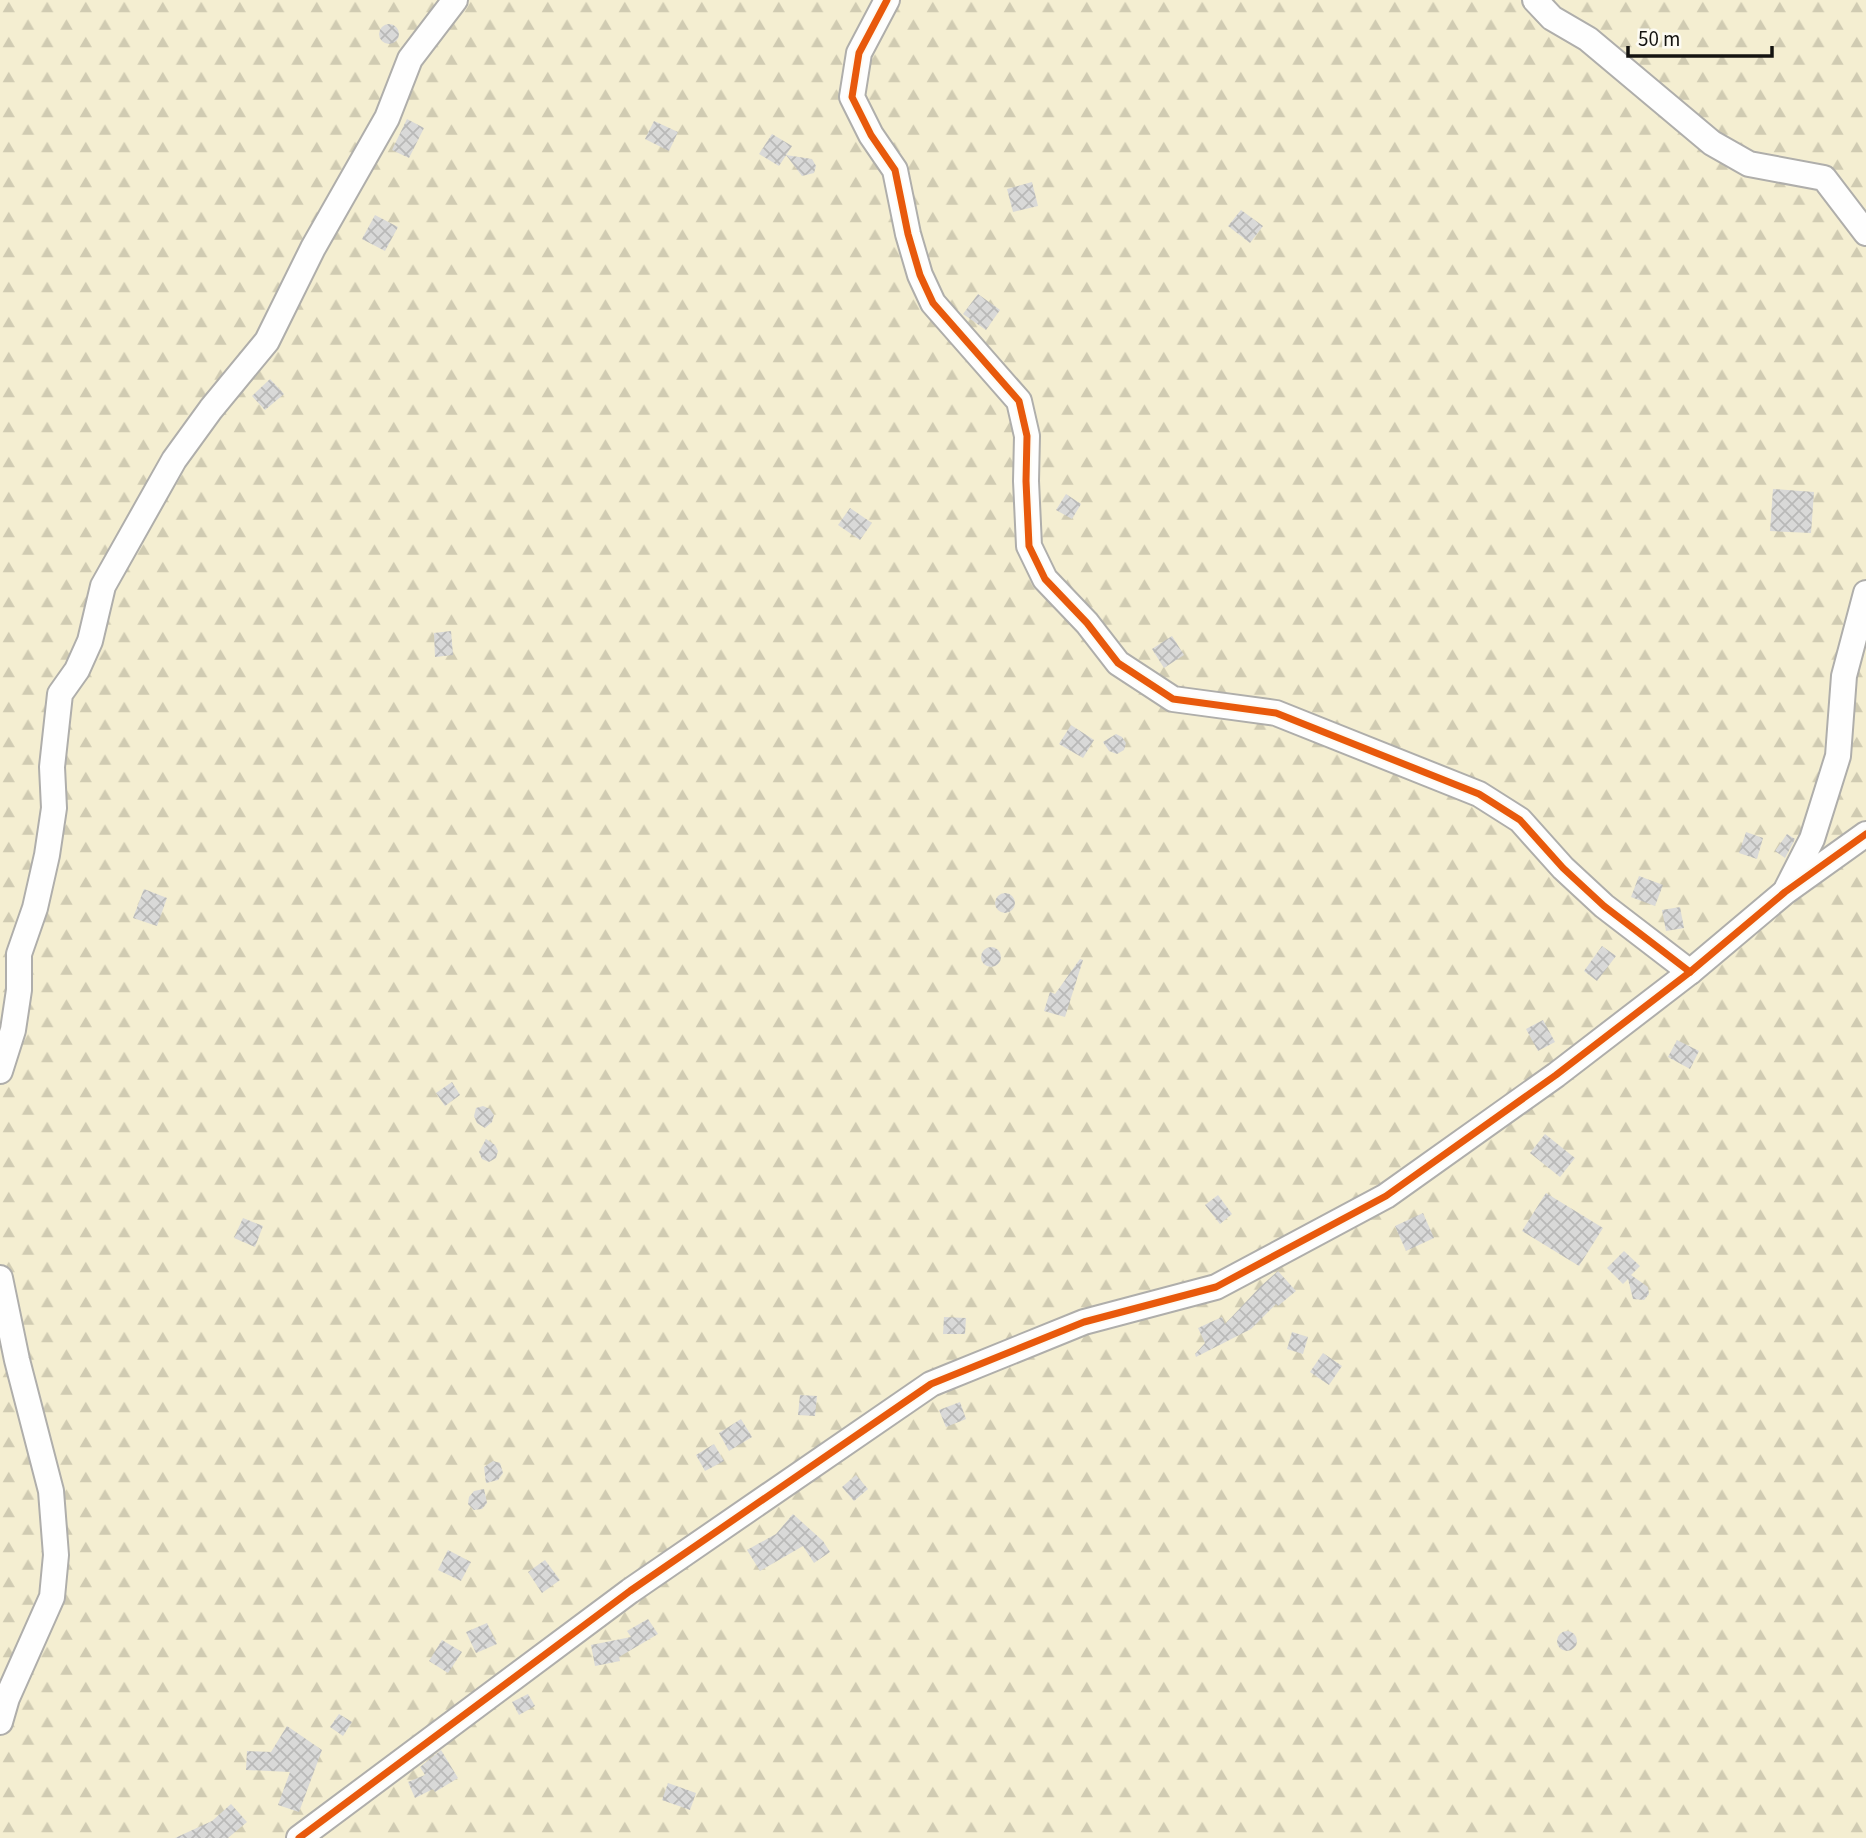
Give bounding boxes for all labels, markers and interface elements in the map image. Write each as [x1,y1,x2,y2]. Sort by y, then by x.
scale bar [1628,14,1772,58]
text: 50 m [1638,24,1680,54]

